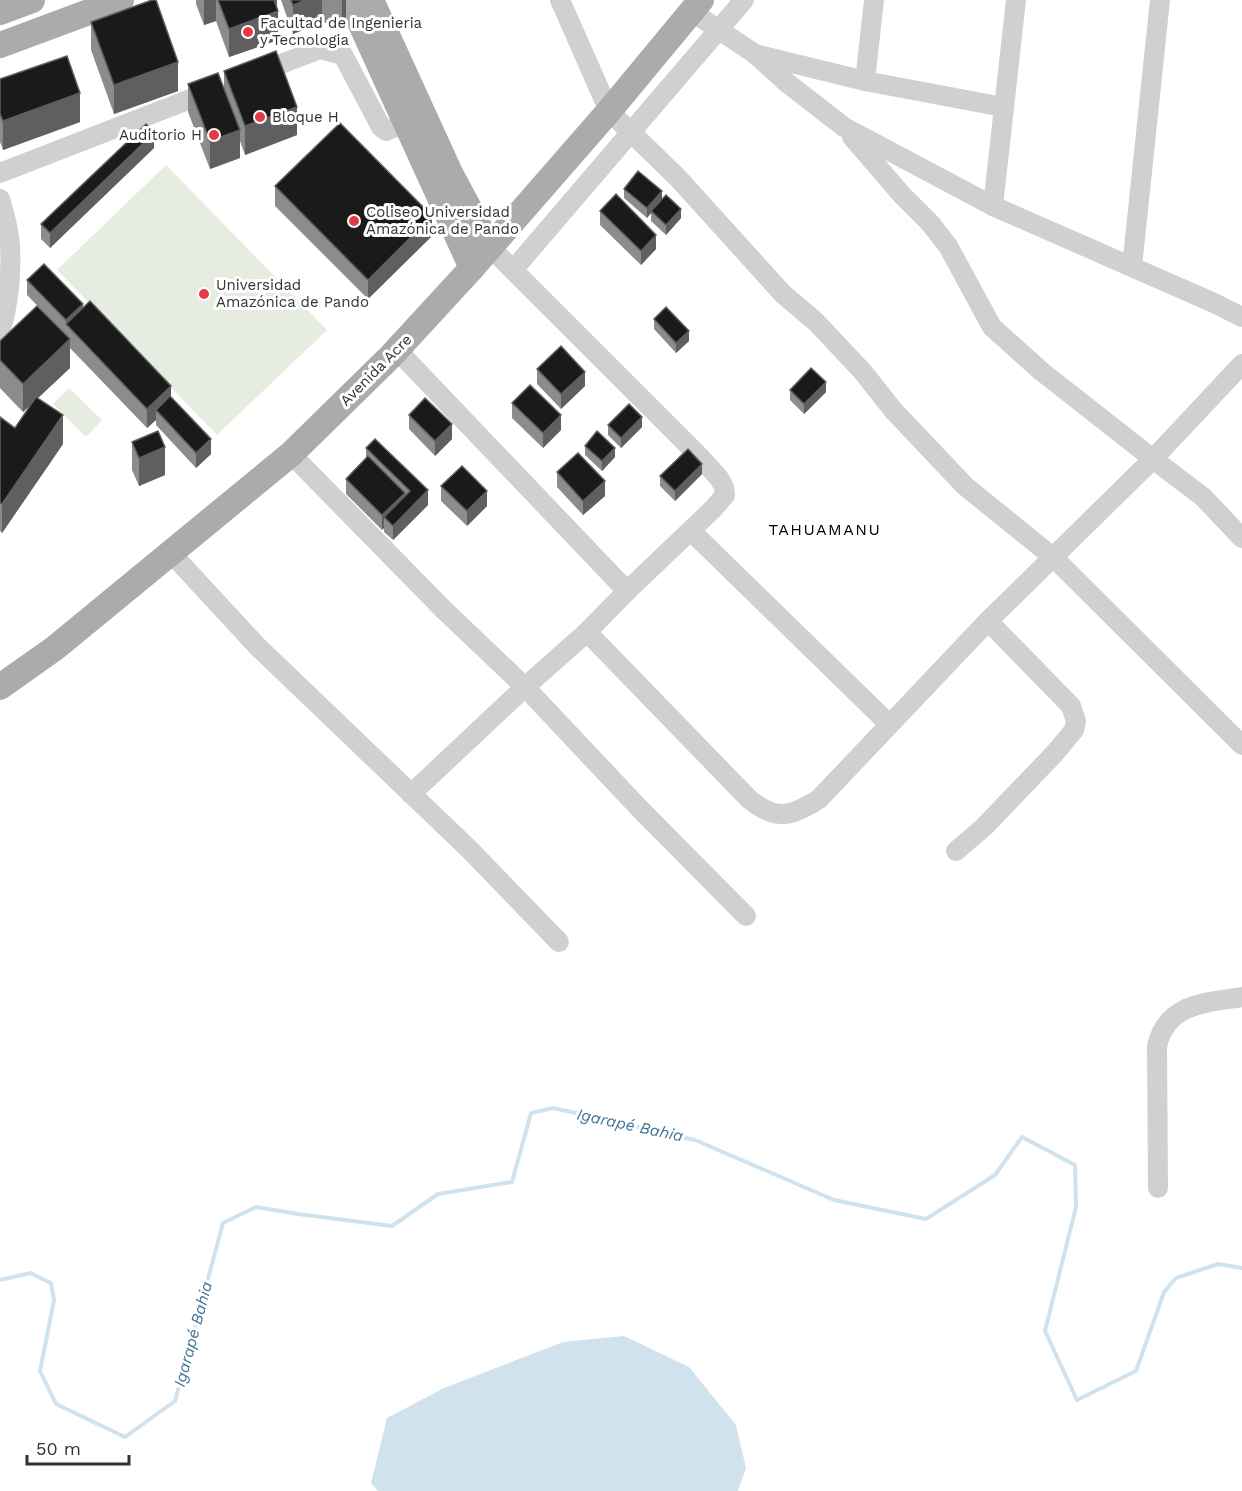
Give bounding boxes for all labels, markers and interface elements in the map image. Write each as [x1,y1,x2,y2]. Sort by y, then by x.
place label: Facultad de Ingenieria y Tecnologia [260,14,423,49]
marker: Facultad de Ingenieria y Tecnologia [241,25,255,39]
place label: Bloque H [272,108,339,126]
marker: Bloque H [253,110,267,124]
place label: Auditorio H [119,126,202,144]
marker: Auditorio H [207,128,221,142]
place label: Coliseo Universidad Amazónica de Pando [366,203,519,238]
marker: Coliseo Universidad Amazónica de Pando [347,214,361,228]
place label: Universidad Amazónica de Pando [216,276,369,311]
marker: Universidad Amazónica de Pando [197,287,211,301]
street label: Avenida Acre [336,330,416,410]
district label: TAHUAMANU [769,520,881,539]
water label: Igarapé Bahia [575,1104,685,1146]
water label: Igarapé Bahia [170,1279,216,1389]
scale bar [27,1428,129,1466]
text: 50 m [36,1438,81,1459]

